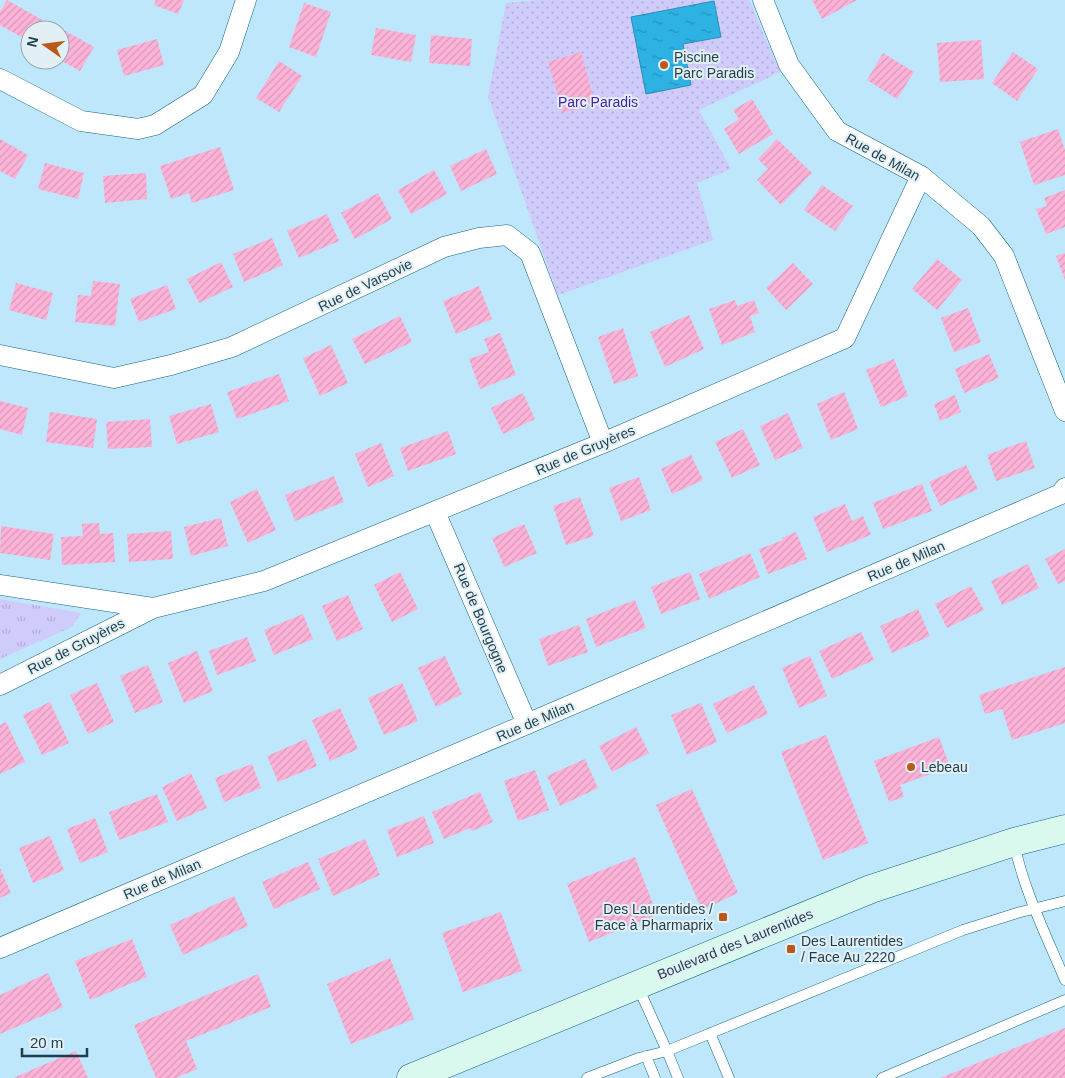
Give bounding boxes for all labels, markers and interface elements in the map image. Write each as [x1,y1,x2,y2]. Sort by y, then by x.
north arrow [20,20,70,70]
text: N [23,35,41,49]
place label: Piscine Parc Paradis [674,49,754,81]
marker: Piscine Parc Paradis [658,59,670,71]
park label: Parc Paradis [558,94,638,110]
street label: Rue de Milan [843,130,923,184]
street label: Rue de Varsovie [315,255,415,315]
street label: Rue de Gruyères [533,422,637,478]
street label: Rue de Milan [865,538,947,584]
street label: Rue de Bourgogne [451,561,511,675]
street label: Rue de Gruyères [25,615,127,677]
street label: Rue de Milan [494,698,576,744]
place label: Lebeau [921,759,968,775]
marker: Lebeau [905,761,917,773]
street label: Rue de Milan [121,856,203,902]
place label: Des Laurentides / Face à Pharmaprix [595,901,713,933]
street label: Boulevard des Laurentides [655,905,815,983]
marker: Des Laurentides / Face à Pharmaprix [717,911,729,923]
place label: Des Laurentides / Face Au 2220 [801,933,903,965]
marker: Des Laurentides / Face Au 2220 [785,943,797,955]
scale bar [22,1026,88,1058]
text: 20 m [30,1034,63,1051]

